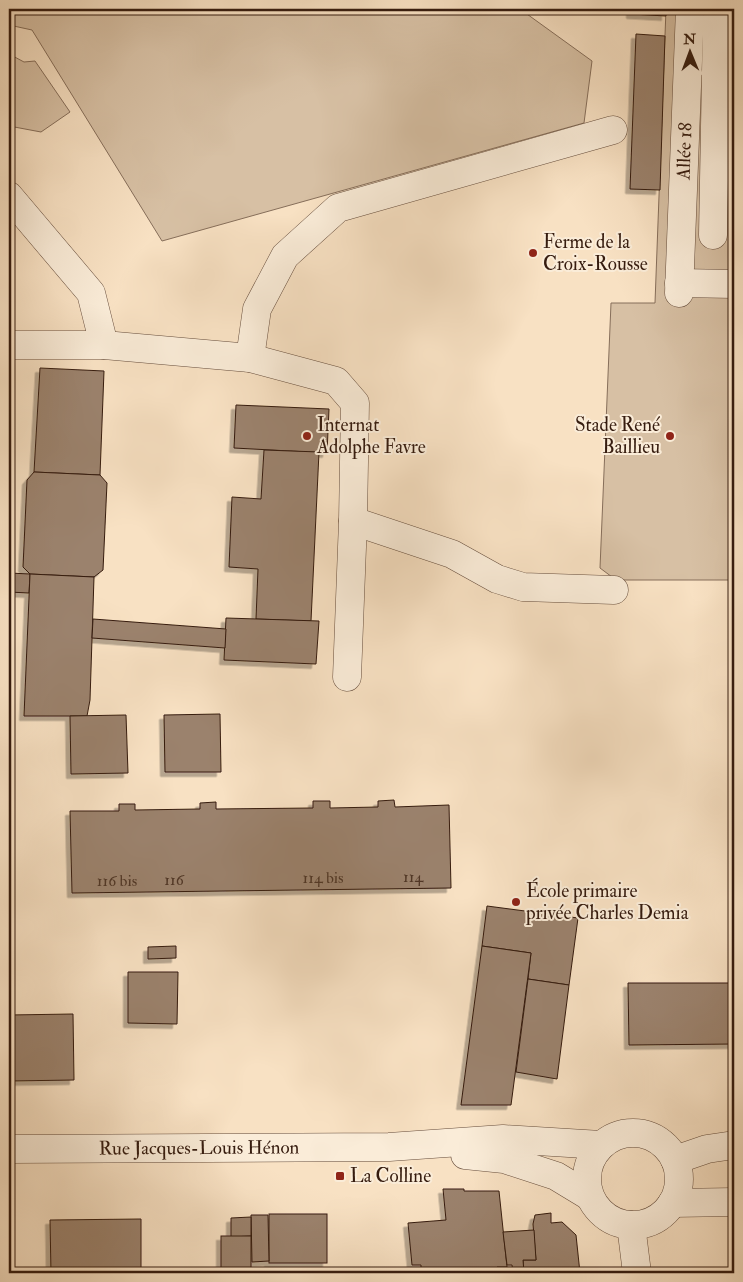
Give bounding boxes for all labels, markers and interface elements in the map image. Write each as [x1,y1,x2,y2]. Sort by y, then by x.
north arrow [666,28,716,78]
text: N [682,31,697,48]
street label: Allée 18 [671,122,698,181]
place label: Ferme de la Croix-Rousse [543,230,648,276]
marker: Ferme de la Croix-Rousse [527,247,539,259]
place label: Internat Adolphe Favre [316,413,426,460]
place label: Stade René Baillieu [575,413,660,459]
marker: Internat Adolphe Favre [301,430,313,442]
marker: Stade René Baillieu [664,430,676,442]
house number: 114 [403,867,424,887]
house number: 114 bis [303,868,343,888]
house number: 116 [164,870,185,890]
house number: 116 bis [97,871,137,891]
place label: École primaire privée Charles Demia [525,877,689,926]
marker: École primaire privée Charles Demia [510,896,522,908]
street label: Rue Jacques-Louis Hénon [99,1135,300,1161]
place label: La Colline [350,1164,431,1188]
marker: La Colline [334,1170,346,1182]

